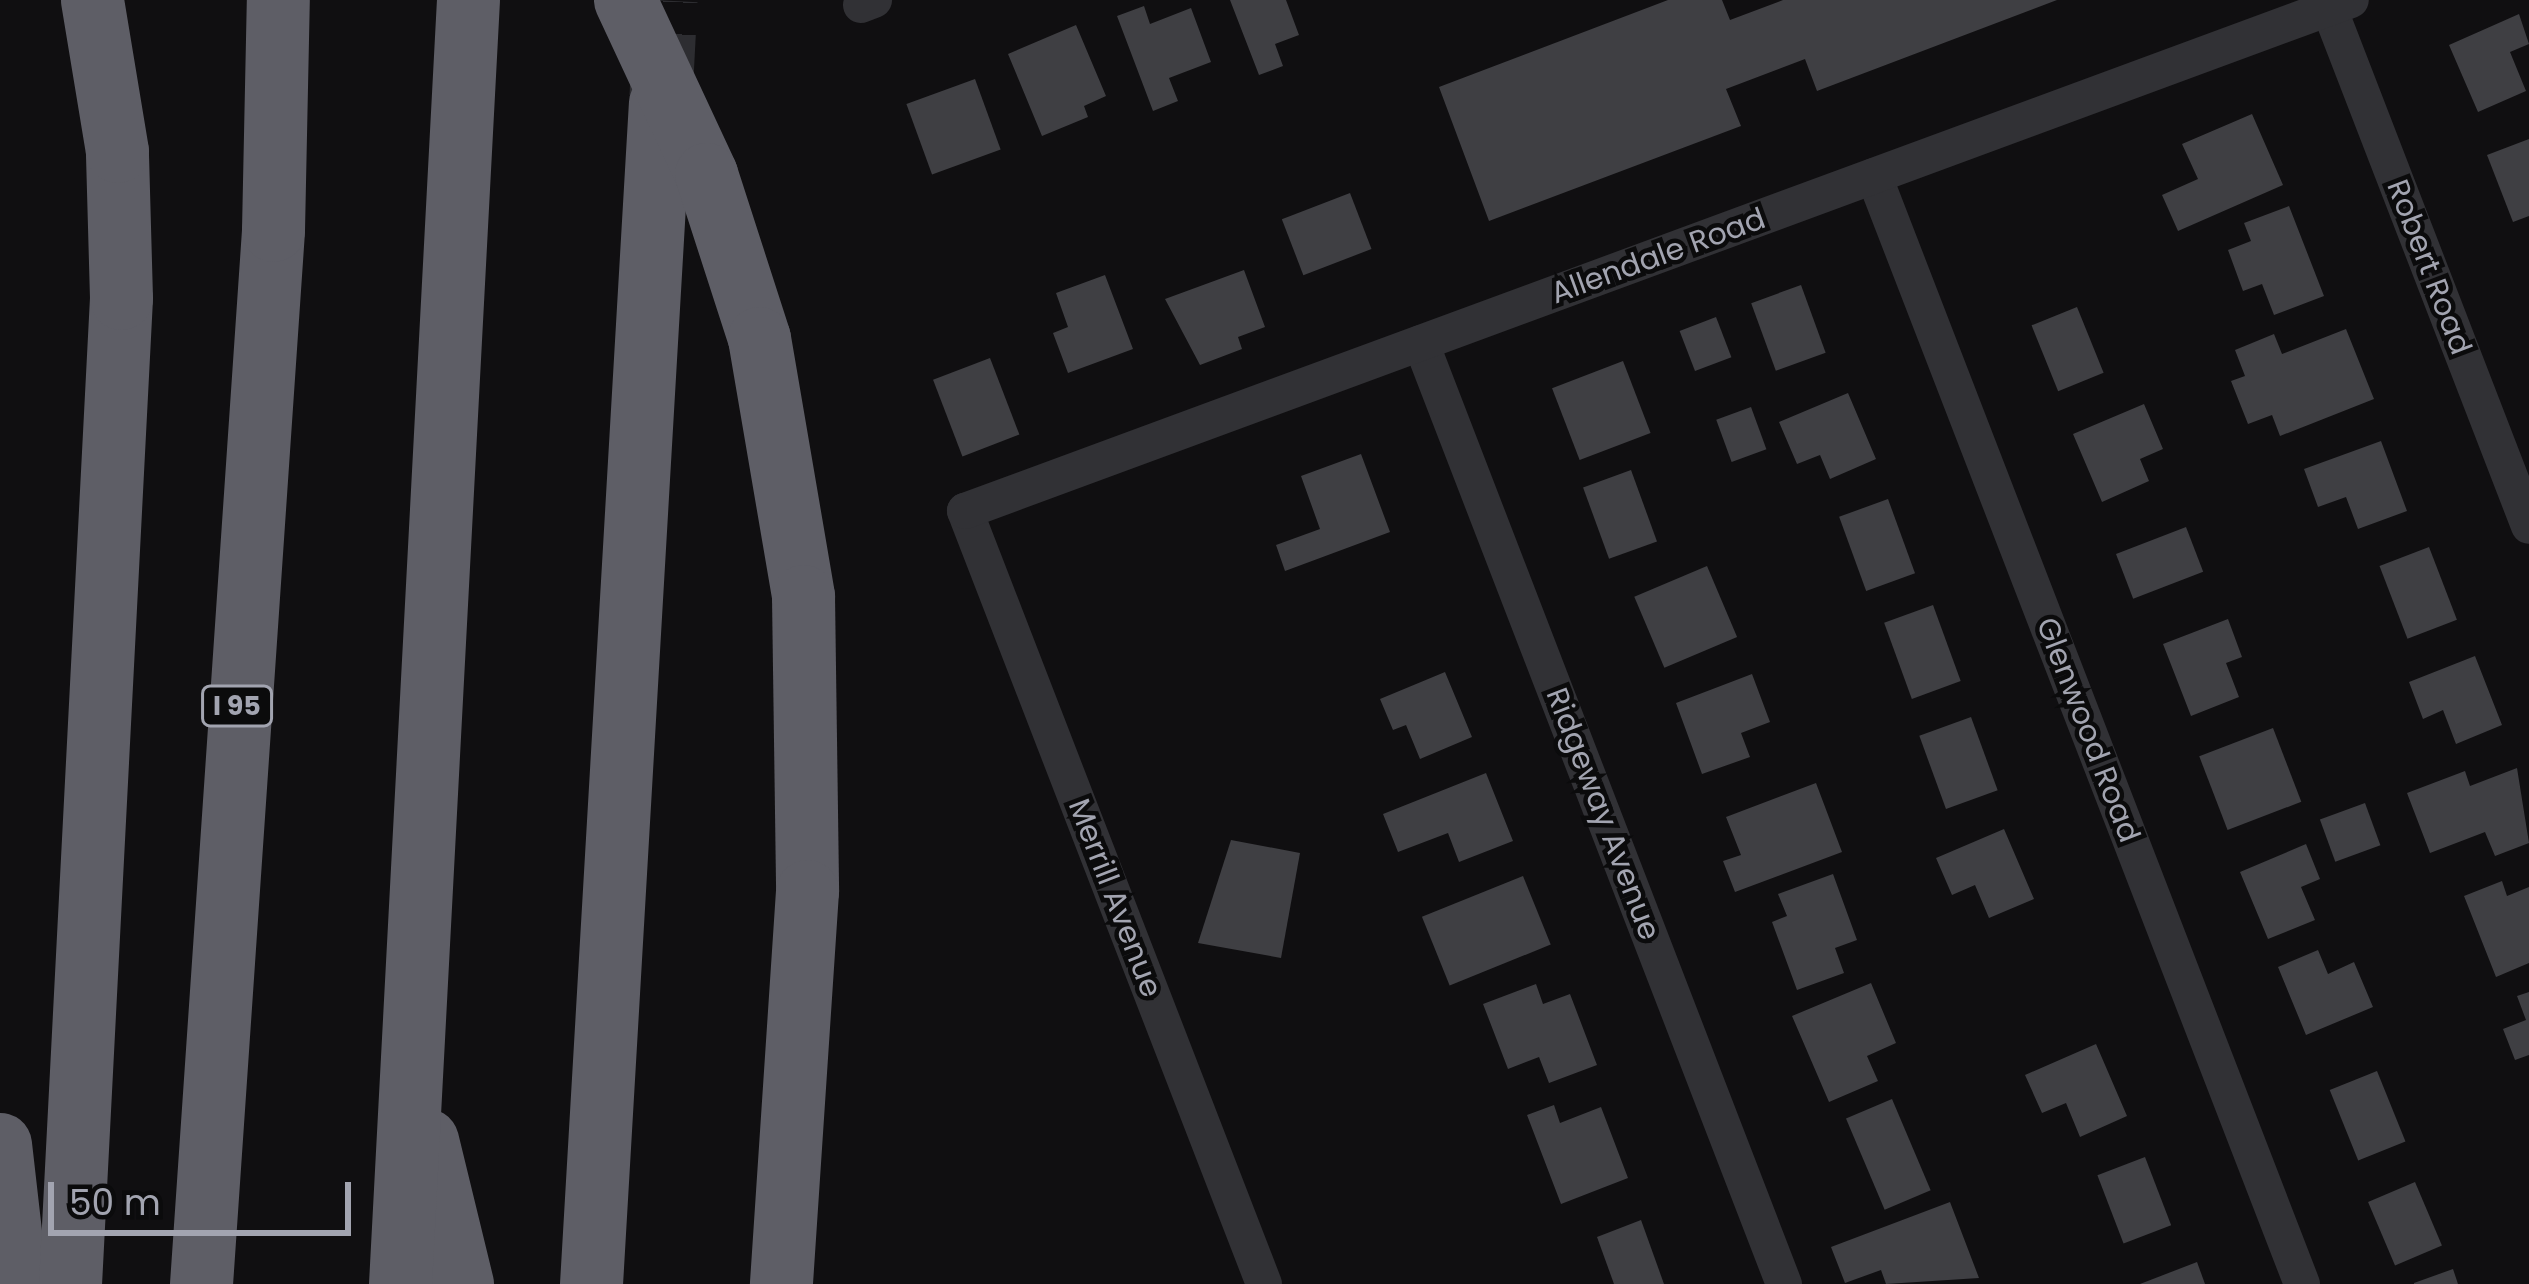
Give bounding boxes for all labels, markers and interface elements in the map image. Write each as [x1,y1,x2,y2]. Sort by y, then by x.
street label: Robert Road [2379,174,2479,360]
street label: Allendale Road [1546,201,1770,311]
street label: Glenwood Road [2029,613,2147,847]
street label: Ridgeway Avenue [1538,683,1668,945]
road number: I 95 [201,685,273,727]
street label: Merrill Avenue [1061,794,1169,1002]
scale bar [54,1158,357,1232]
text: 50 m [69,1177,161,1228]

